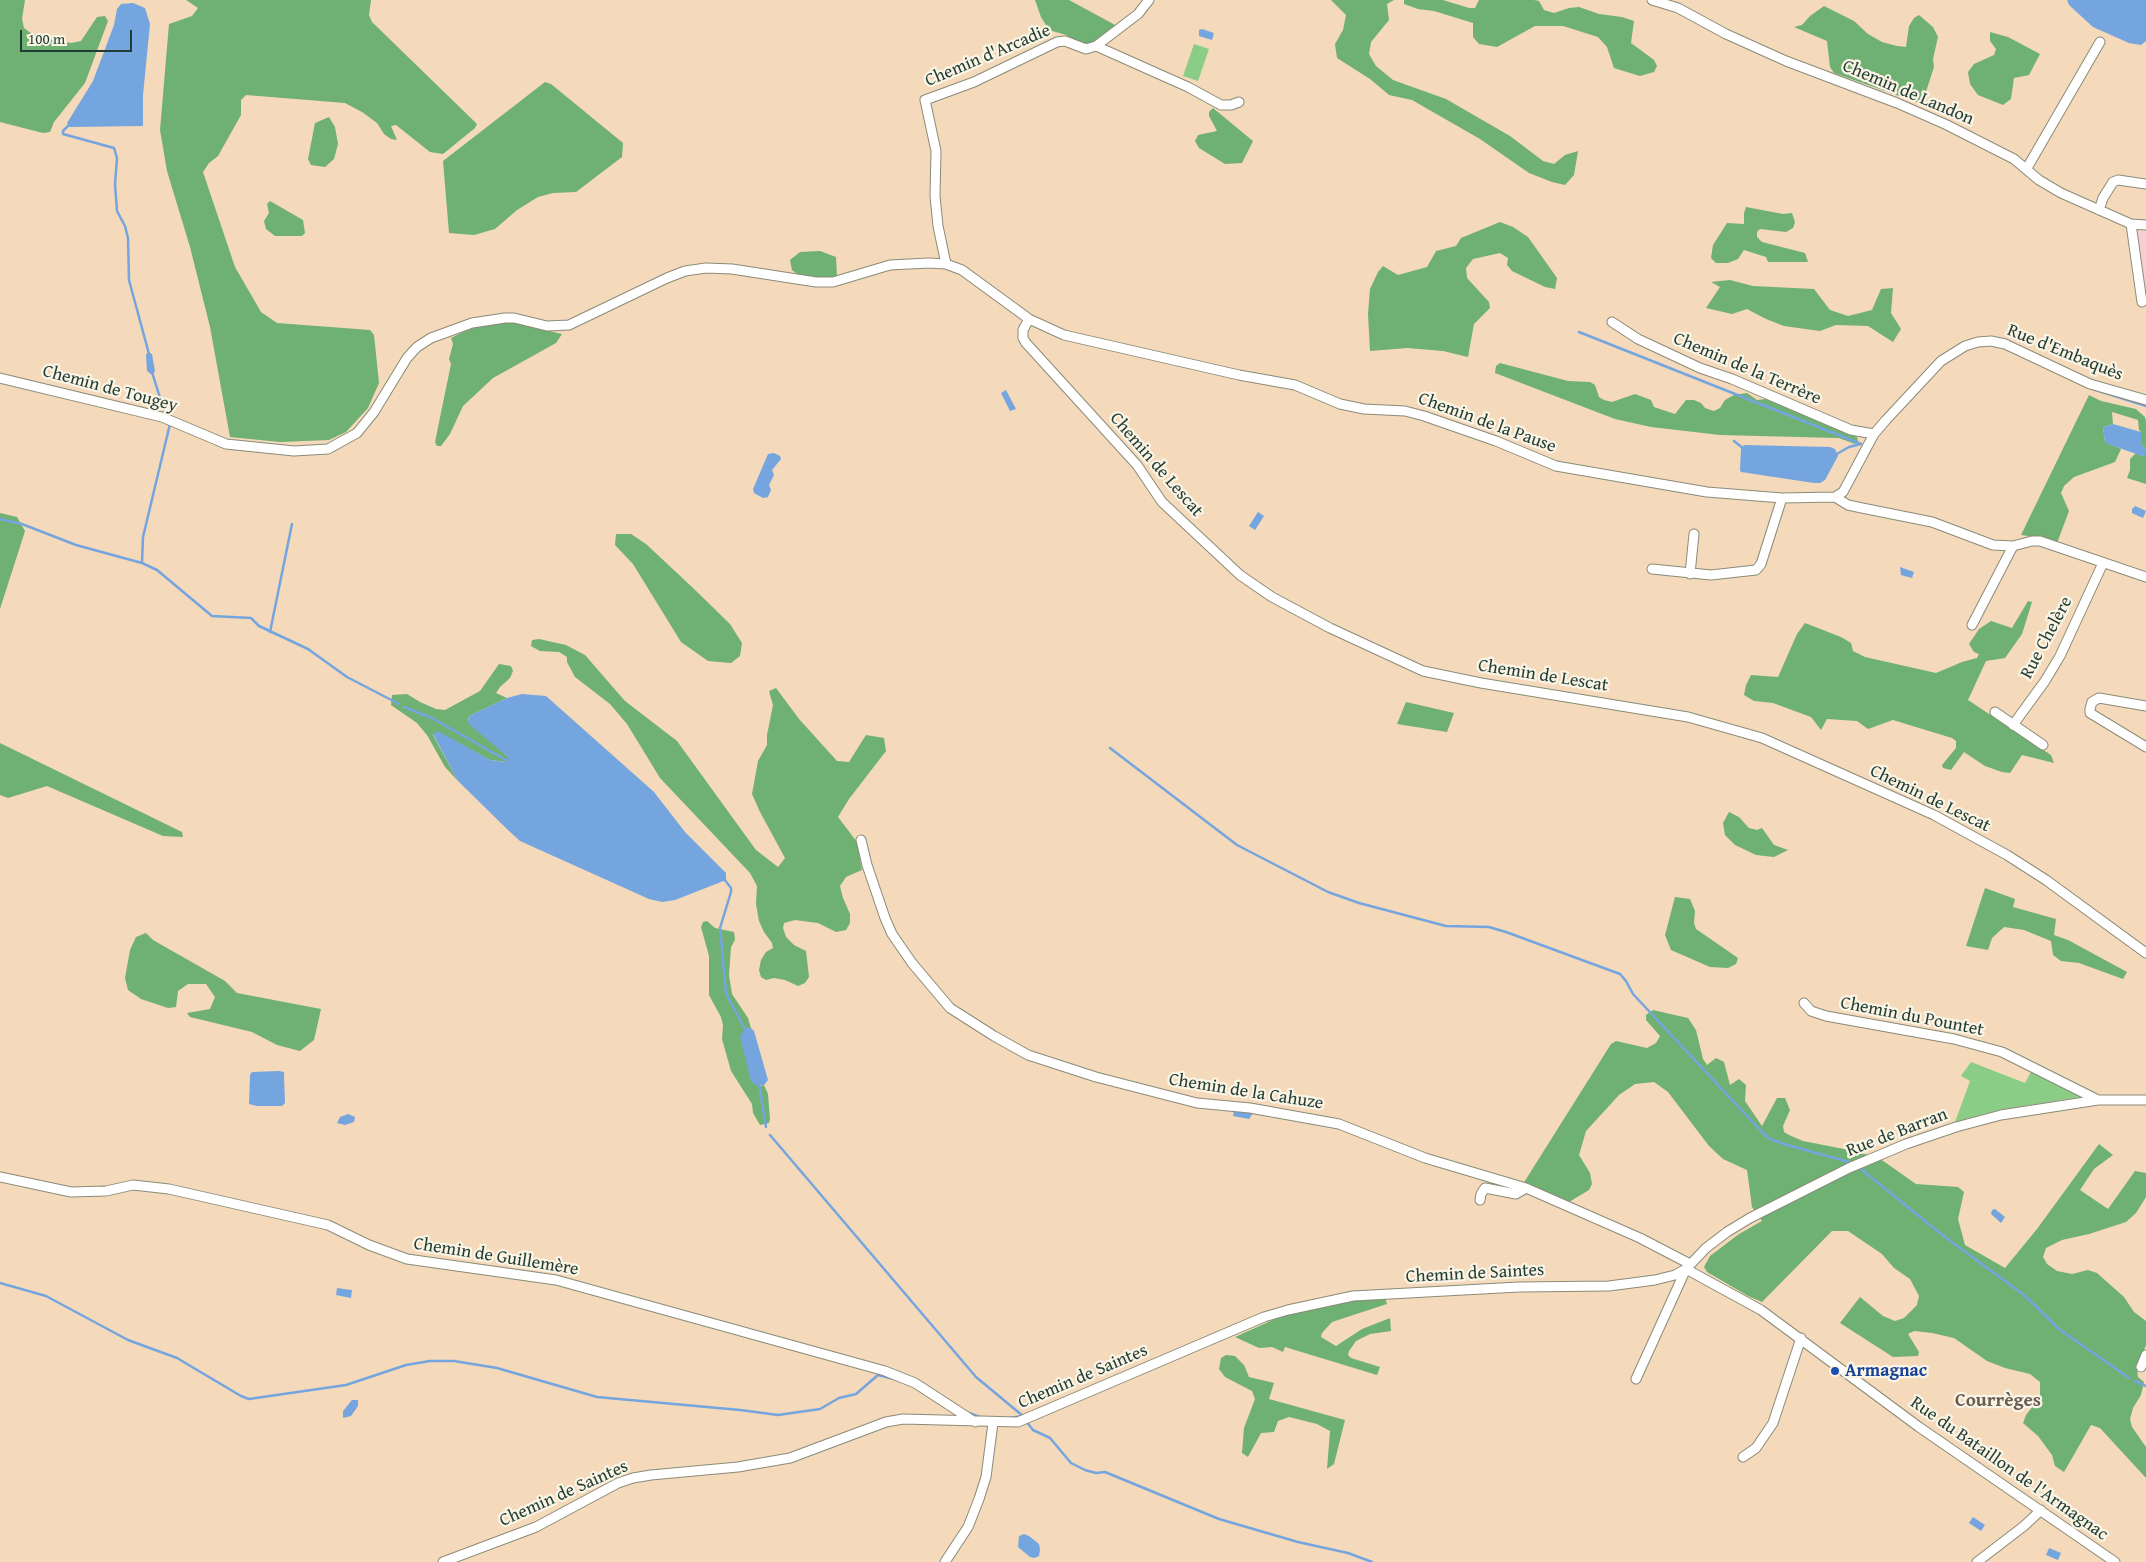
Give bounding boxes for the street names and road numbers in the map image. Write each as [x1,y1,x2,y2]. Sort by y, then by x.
street label: Chemin d'Arcadie [922,20,1054,92]
street label: Chemin de Landon [1839,56,1977,130]
street label: Rue d'Embaquès [2004,320,2126,386]
street label: Chemin de la Terrère [1670,328,1824,410]
street label: Chemin de Tougey [40,361,180,417]
street label: Chemin de la Pause [1415,388,1559,458]
street label: Chemin de Lescat [1105,408,1207,522]
street label: Rue Chelère [2016,593,2078,683]
street label: Chemin de Lescat [1476,655,1610,697]
street label: Chemin de Lescat [1866,760,1994,838]
street label: Chemin du Pountet [1839,993,1985,1041]
street label: Chemin de la Cahuze [1167,1069,1325,1115]
street label: Rue de Barran [1843,1104,1951,1162]
street label: Chemin de Guillemère [412,1233,580,1281]
street label: Chemin de Saintes [1405,1260,1545,1288]
street label: Chemin de Saintes [1015,1340,1151,1414]
street label: Rue du Bataillon de l'Armagnac [1906,1392,2112,1546]
street label: Chemin de Saintes [496,1456,632,1532]

